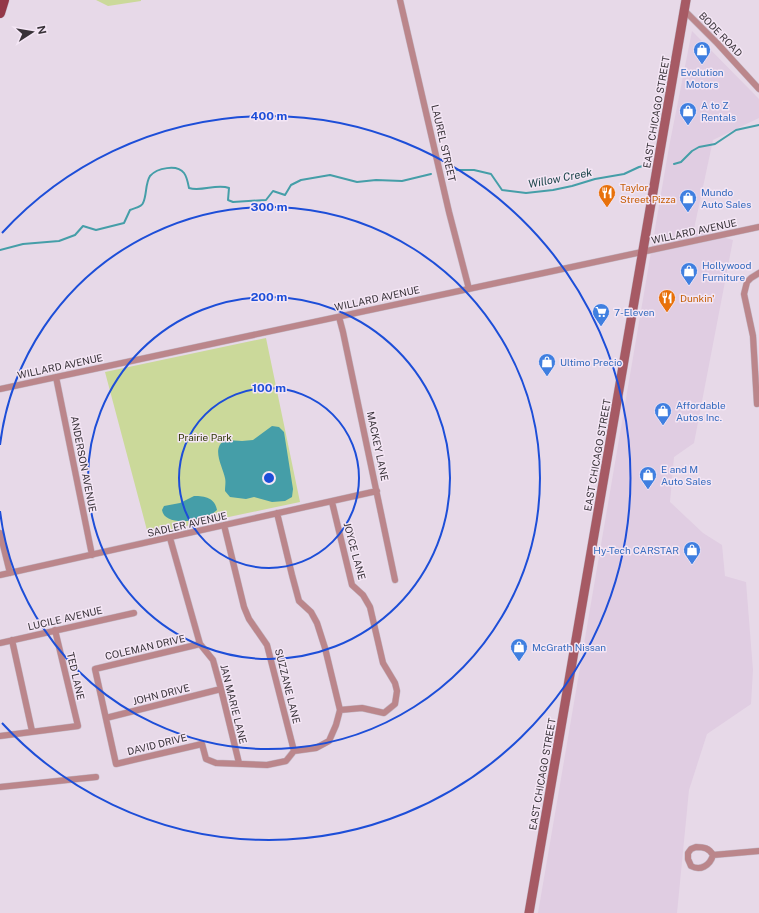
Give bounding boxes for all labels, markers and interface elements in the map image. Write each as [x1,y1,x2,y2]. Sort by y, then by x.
street label: BODE ROAD [697,9,745,59]
north arrow [12,12,52,52]
text: N [35,24,49,35]
shop icon: Evolution Motors [692,40,712,65]
street label: EAST CHICAGO STREET [640,55,672,169]
place label: Evolution Motors [680,66,724,90]
place label: A to Z Rentals [701,99,736,123]
shop icon: A to Z Rentals [678,101,698,126]
street label: LAUREL STREET [429,103,459,183]
text: 400 m [251,109,288,123]
water label: Willow Creek [527,166,593,190]
place label: Taylor Street Pizza [620,181,676,205]
restaurant icon: Taylor Street Pizza [597,183,617,208]
place label: Mundo Auto Sales [701,186,751,210]
shop icon: Mundo Auto Sales [678,188,698,213]
text: 300 m [251,200,288,214]
street label: WILLARD AVENUE [650,216,738,246]
place label: Hollywood Furniture [702,259,751,283]
shop icon: Hollywood Furniture [679,261,699,286]
street label: WILLARD AVENUE [333,283,421,313]
restaurant icon: Dunkin' [657,288,677,313]
text: 200 m [251,290,287,304]
place label: Dunkin' [680,292,714,304]
supermarket icon: 7-Eleven [591,302,611,327]
place label: 7-Eleven [614,306,655,318]
street label: WILLARD AVENUE [16,351,104,381]
shop icon: Ultimo Precio [537,352,557,377]
place label: Ultimo Precio [560,356,622,368]
text: 100 m [252,381,286,395]
street label: EAST CHICAGO STREET [581,398,613,512]
place label: Affordable Autos Inc. [676,399,726,423]
shop icon: Affordable Autos Inc. [653,401,673,426]
street label: MACKEY LANE [365,410,391,482]
street label: ANDERSON AVENUE [69,415,99,513]
park label: Prairie Park [178,431,232,443]
place label: E and M Auto Sales [661,463,711,487]
shop icon: E and M Auto Sales [638,465,658,490]
centre of rings [262,471,276,485]
street label: SADLER AVENUE [146,509,228,539]
street label: JOYCE LANE [342,521,368,581]
shop icon: Hy-Tech CARSTAR [682,540,702,565]
place label: Hy-Tech CARSTAR [593,544,679,556]
street label: LUCILE AVENUE [26,604,104,632]
street label: COLEMAN DRIVE [104,632,186,662]
shop icon: McGrath Nissan [509,637,529,662]
place label: McGrath Nissan [532,641,606,653]
street label: SUZZANE LANE [273,647,303,725]
street label: TED LANE [65,651,87,701]
street label: JAN MARIE LANE [218,663,250,745]
street label: JOHN DRIVE [131,681,191,707]
street label: EAST CHICAGO STREET [526,717,558,831]
street label: DAVID DRIVE [126,731,188,757]

